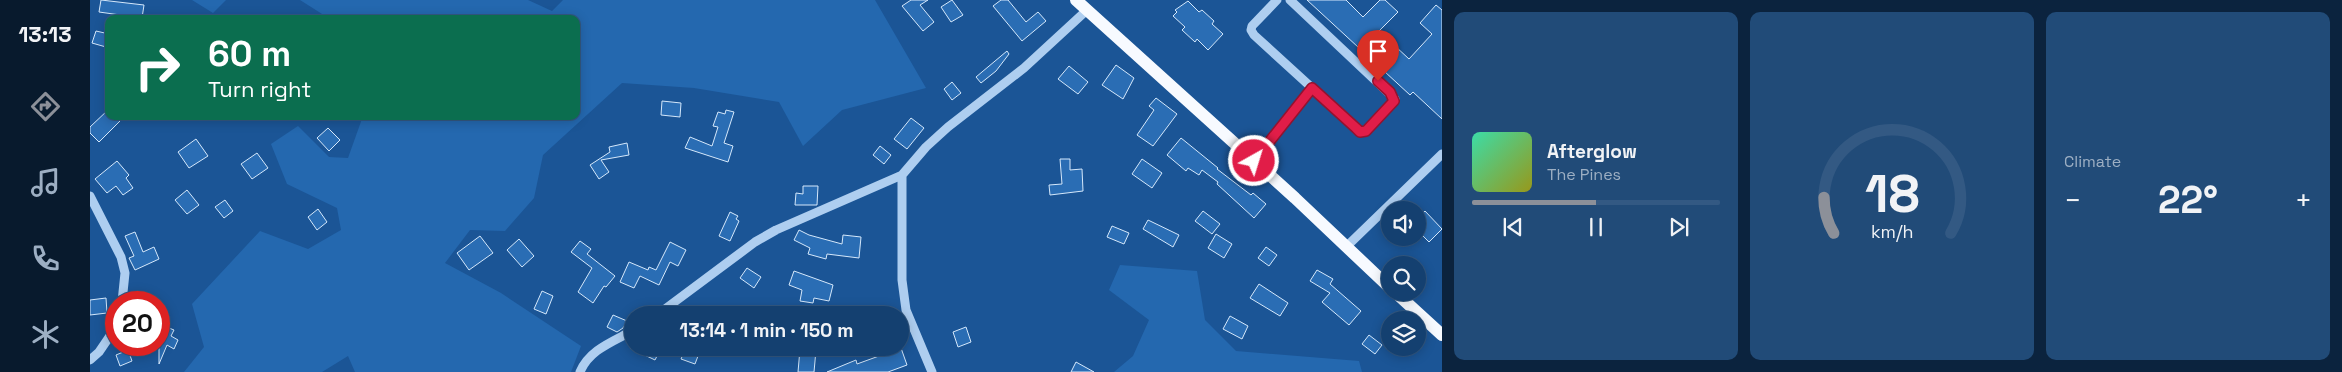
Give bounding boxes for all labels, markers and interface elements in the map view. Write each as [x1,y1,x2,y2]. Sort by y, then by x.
text: 13:13 [18,20,72,48]
pin [1357,30,1399,81]
text: 60 m [208,32,291,76]
icon: right [125,35,190,100]
icon: arrive [1364,37,1392,65]
text: Turn right [208,75,311,103]
icon: directions [28,89,63,124]
position arrow [1227,134,1279,186]
text: Afterglow [1547,139,1637,164]
text: Climate [2064,151,2121,172]
text: 18 [1865,161,1919,227]
text: The Pines [1547,164,1621,185]
icon: music [28,165,63,200]
text: 22° [2158,176,2218,224]
text: − [2064,182,2081,218]
text: + [2295,182,2312,218]
map controls [1381,201,1426,356]
button: sound [1381,201,1426,246]
icon: previous [1499,213,1527,241]
icon: pause [1582,213,1610,241]
icon: next [1665,213,1693,241]
text: km/h [1871,220,1913,243]
icon: phone [28,241,63,276]
button: search [1381,256,1426,301]
speed limit sign: 20 [105,291,170,356]
button: layers [1381,311,1426,356]
icon: climate [28,317,63,352]
text: 13:14 · 1 min · 150 m [680,318,853,343]

